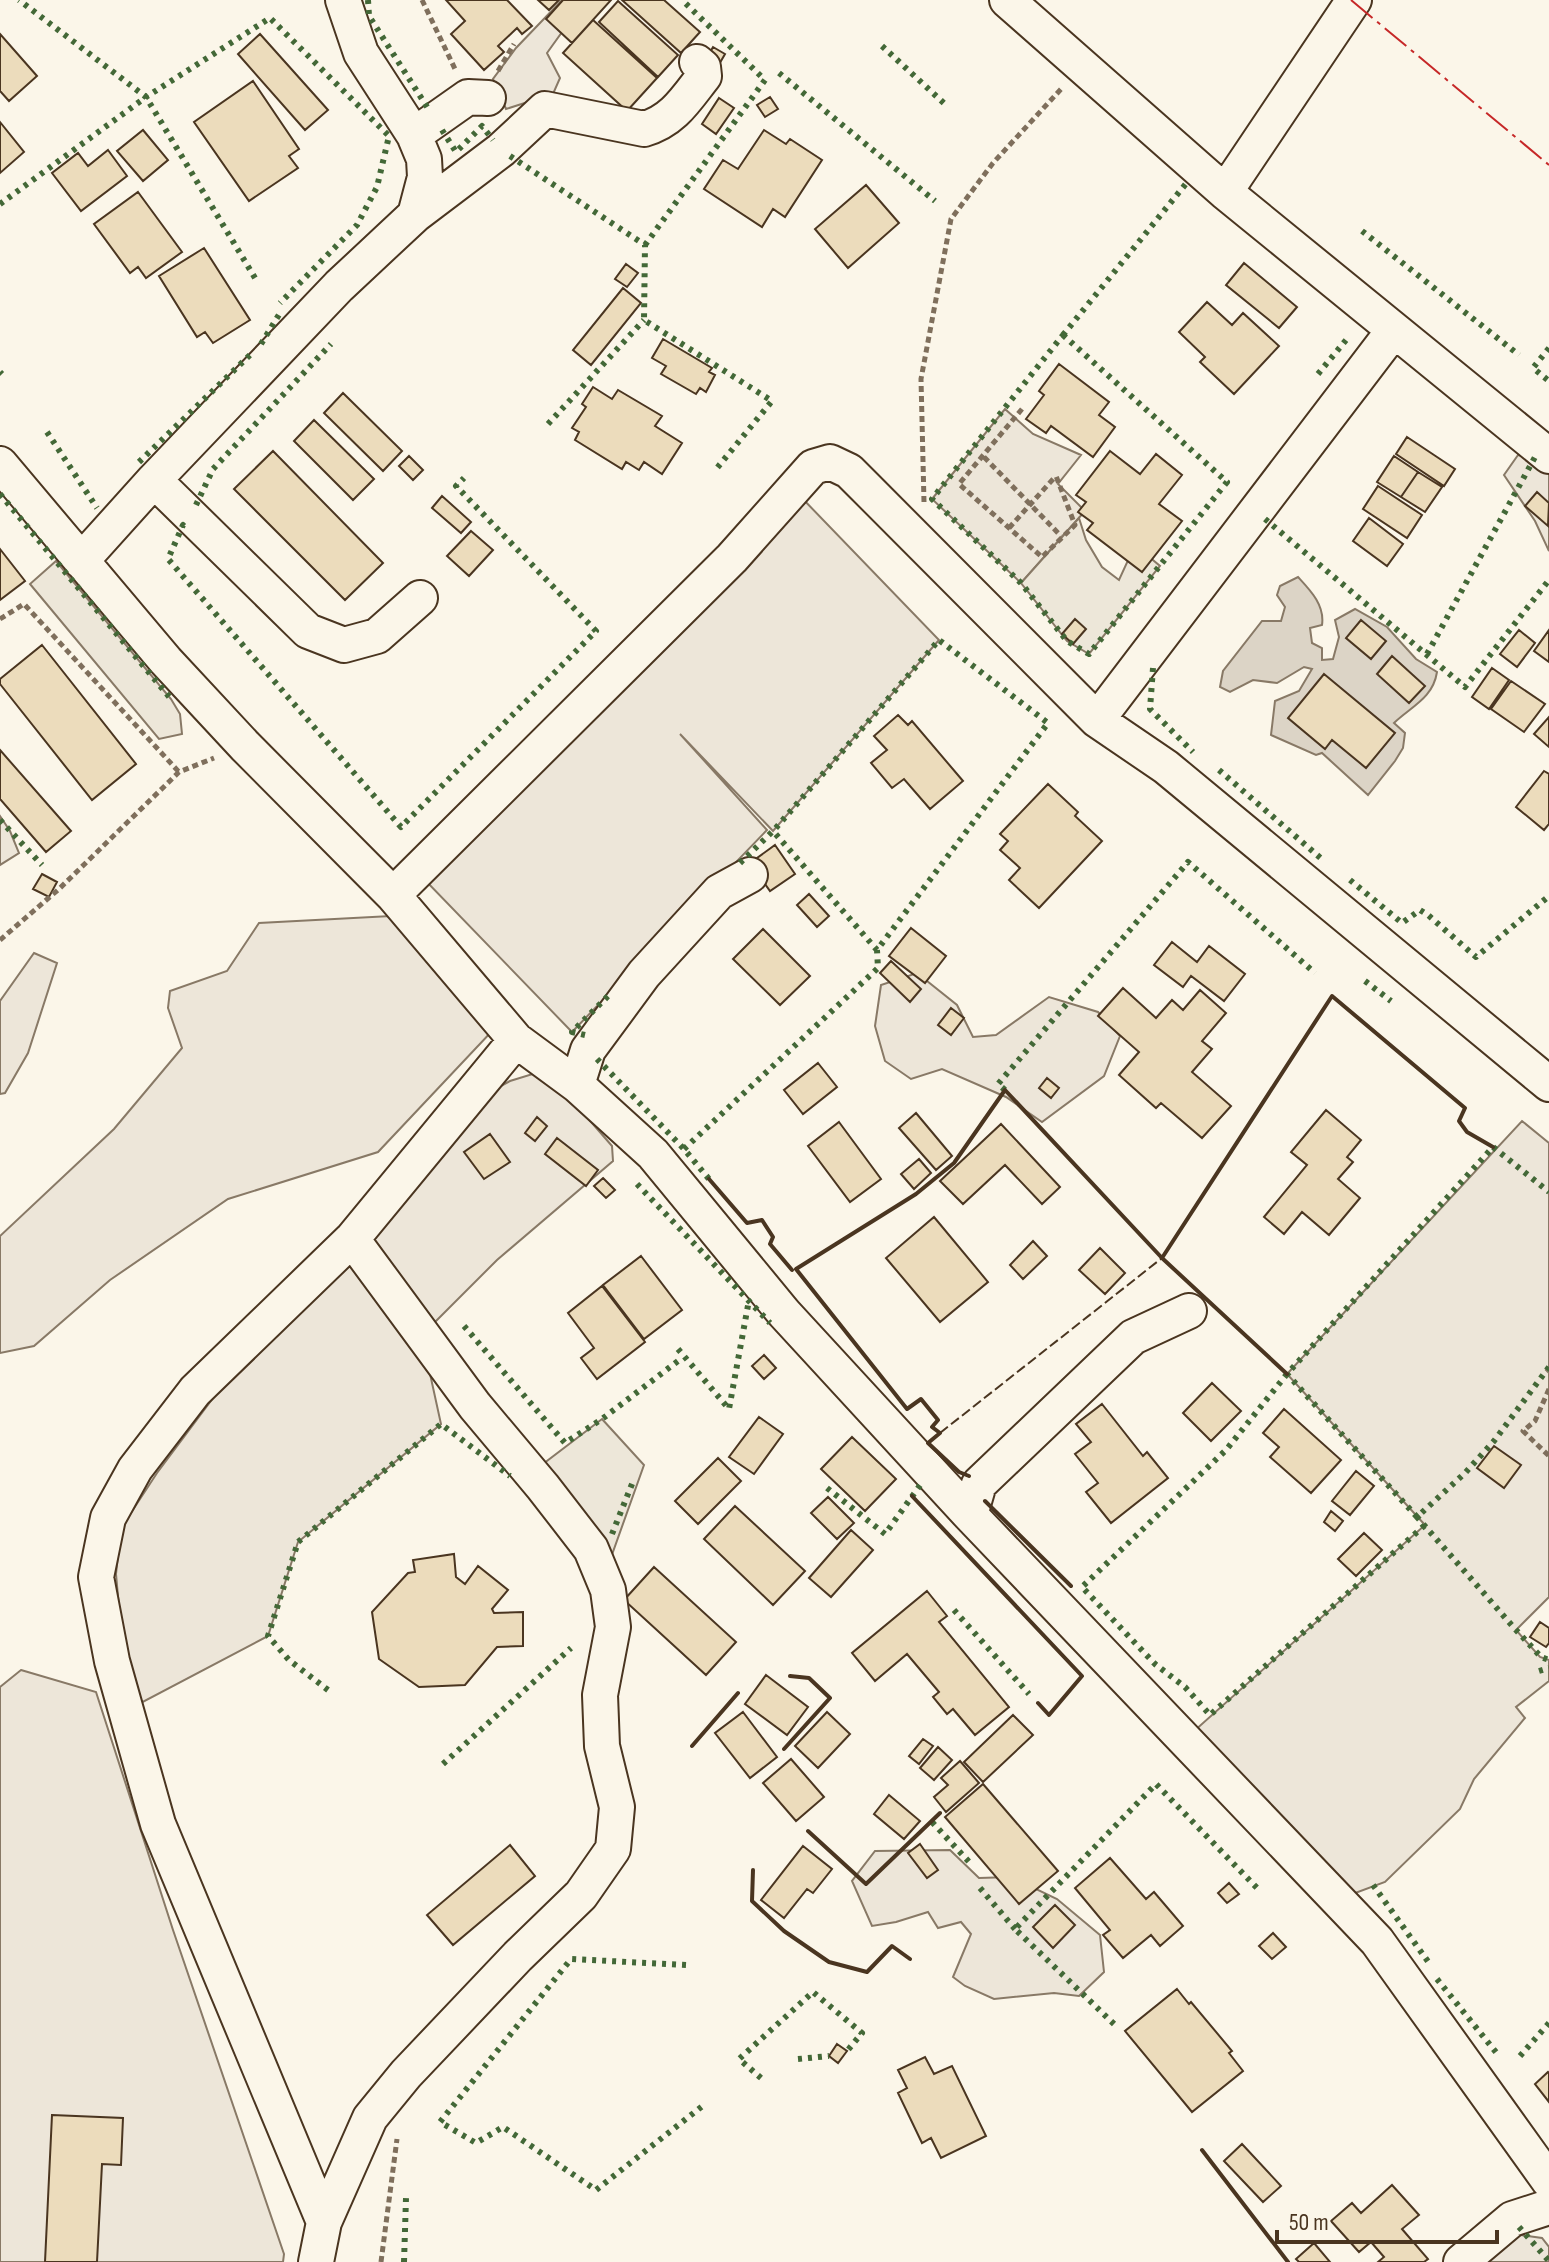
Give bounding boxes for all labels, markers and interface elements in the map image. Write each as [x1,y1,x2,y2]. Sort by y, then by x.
scale bar [1277,2194,1497,2244]
text: 50 m [1289,2208,1329,2237]

